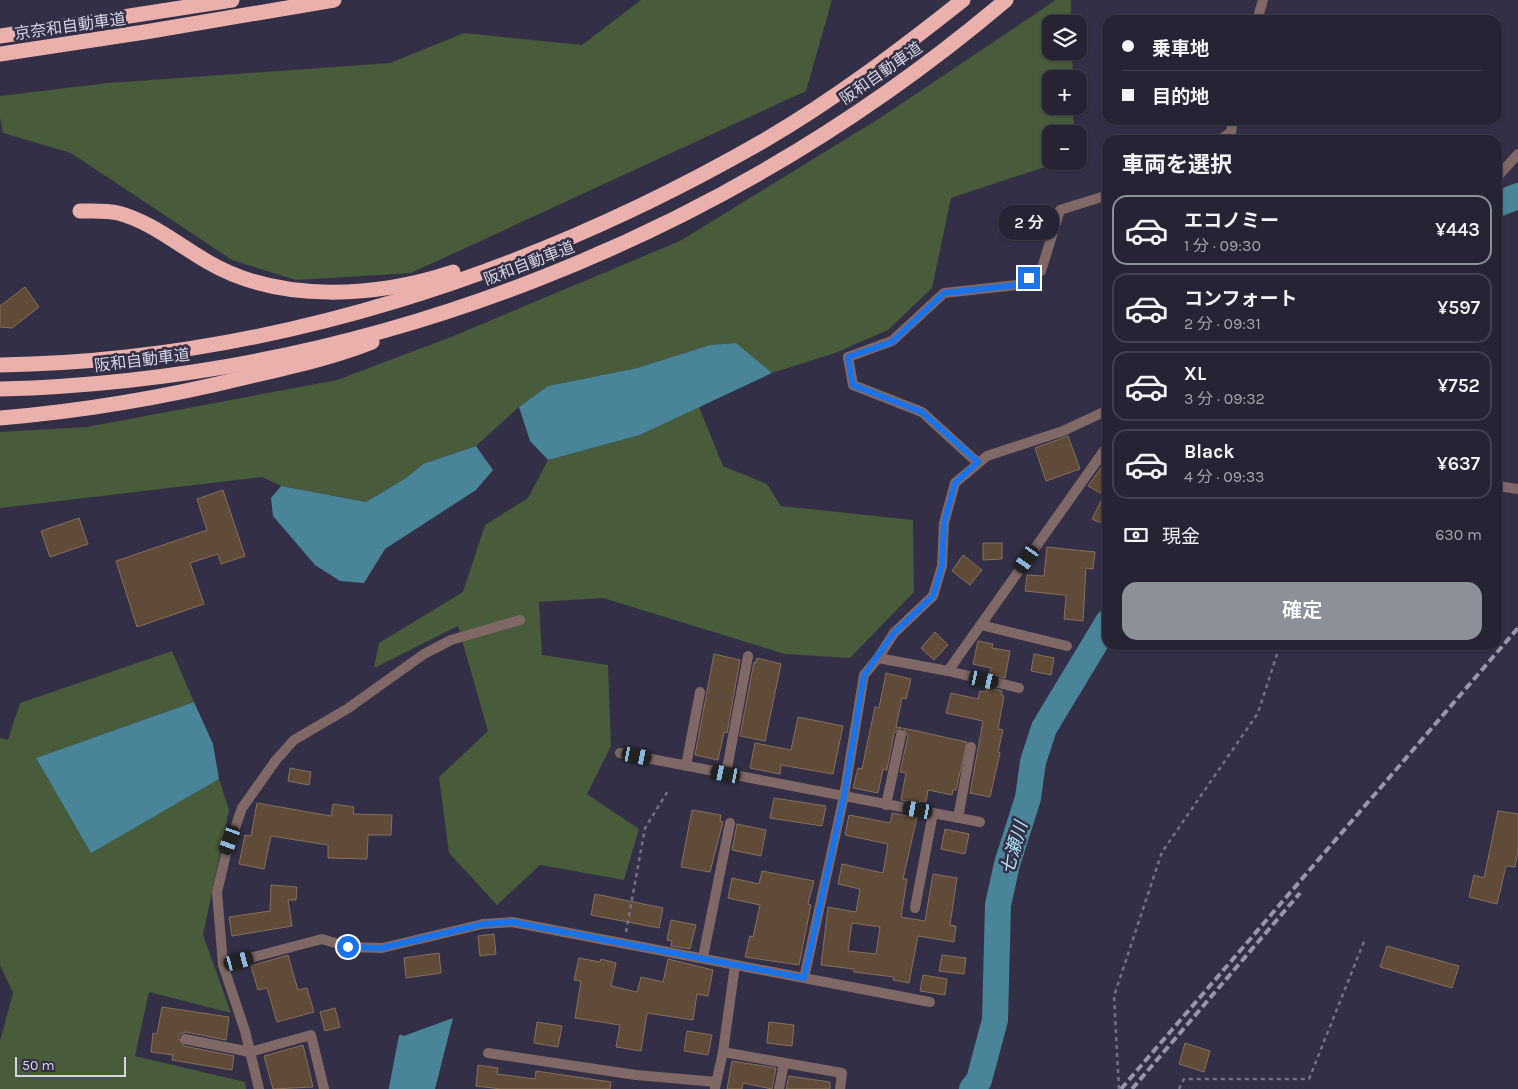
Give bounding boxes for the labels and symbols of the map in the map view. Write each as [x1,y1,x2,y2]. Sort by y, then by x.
street label: 京奈和自動車道 [13,9,127,43]
street label: 阪和自動車道 [836,38,926,108]
callout: 2 分 [999,206,1059,240]
street label: 阪和自動車道 [481,237,577,289]
route end [1018,267,1040,289]
street label: 阪和自動車道 [93,345,191,375]
car [1012,542,1041,576]
car [967,669,1000,691]
car [620,746,653,766]
car [709,764,742,784]
car [901,800,934,820]
water label: 七瀬川 [996,817,1033,877]
car [217,823,242,857]
route start [337,936,359,958]
car [222,950,255,972]
scale bar [15,1054,126,1077]

